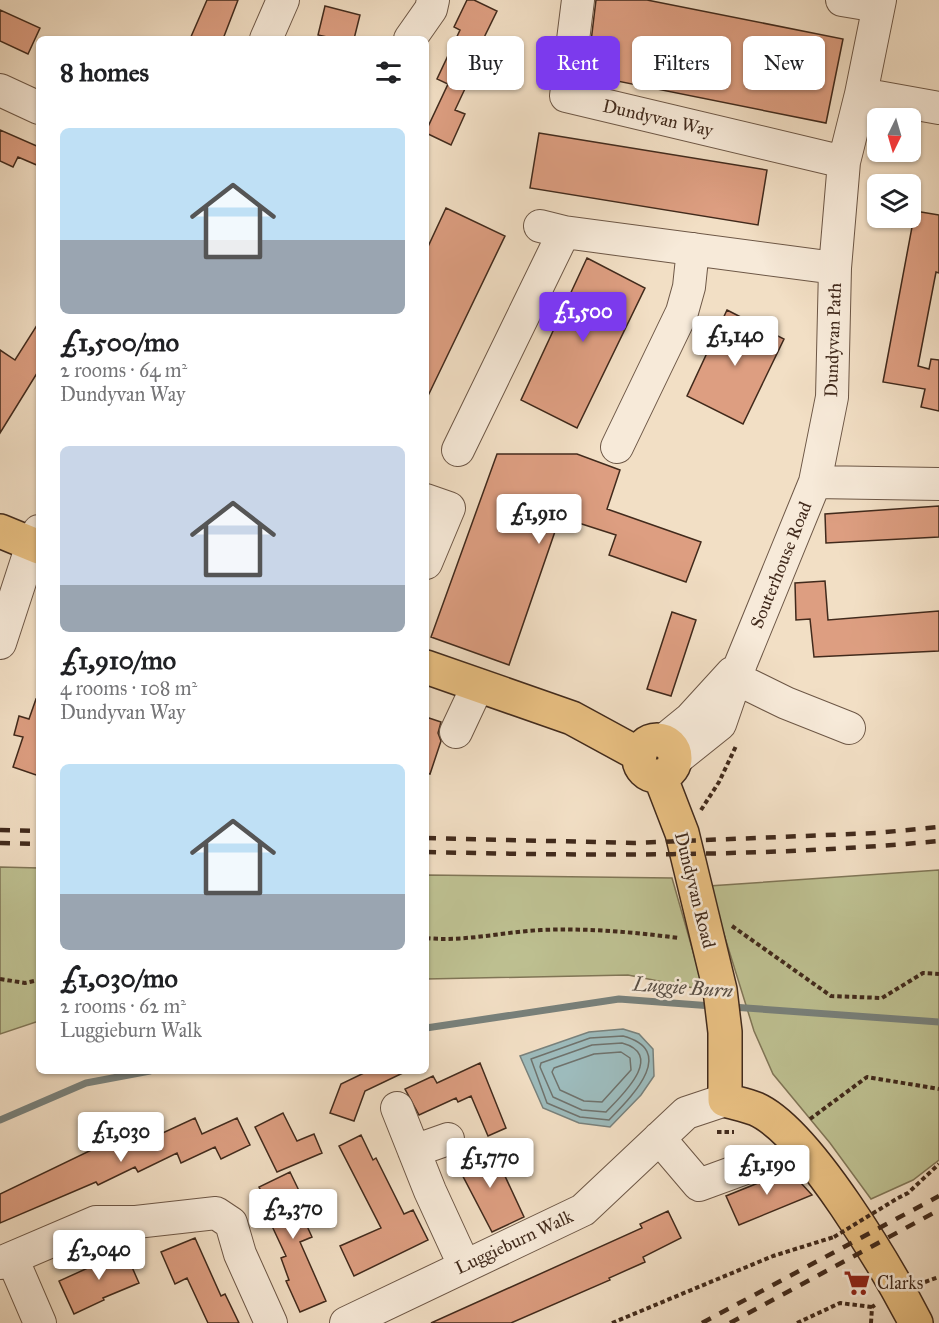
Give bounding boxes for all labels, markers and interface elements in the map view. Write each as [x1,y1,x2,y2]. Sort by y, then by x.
chip: Buy [447,36,524,90]
chip: Rent [536,36,620,90]
chip: Filters [632,36,731,90]
chip: New [743,36,825,90]
text: 8 homes [60,56,149,88]
icon: filters [372,56,405,89]
street label: Dundyvan Way [601,95,716,142]
north arrow [867,108,921,162]
map controls [867,108,921,228]
icon: home [179,167,287,275]
button: layers [867,174,921,228]
street label: Dundyvan Path [820,282,846,398]
pin: £1,500 [534,292,632,343]
text: £1,500 [553,299,613,323]
pin: £1,140 [686,316,784,367]
text: £1,140 [706,323,764,347]
text: £1,500/mo [60,326,179,358]
text: 2 rooms · 64 m² [60,358,187,382]
text: Dundyvan Way [60,382,185,406]
icon: home [179,485,287,593]
pin: £1,910 [490,494,588,545]
street label: Souterhouse Road [746,498,816,632]
text: £1,910 [511,501,567,525]
text: £1,910/mo [60,644,176,676]
text: 4 rooms · 108 m² [60,676,197,700]
text: Dundyvan Way [60,700,185,724]
icon: home [179,803,287,911]
street label: Dundyvan Road [670,830,720,950]
text: £1,030/mo [60,962,178,994]
water label: Luggie Burn [631,971,734,1003]
text: 2 rooms · 62 m² [60,994,186,1018]
text: Luggieburn Walk [60,1018,202,1042]
pin: £1,030 [72,1112,170,1163]
text: £1,030 [92,1119,150,1143]
pin: £1,770 [441,1138,539,1189]
text: £1,770 [461,1145,519,1169]
pin: £1,190 [718,1145,816,1196]
text: £1,190 [738,1152,796,1176]
pin: £2,370 [244,1189,342,1240]
text: £2,370 [263,1196,323,1220]
street label: Luggieburn Walk [451,1205,578,1280]
pin: £2,040 [50,1230,148,1281]
text: £2,040 [67,1237,131,1261]
supermarket icon: Clarks [842,1268,872,1298]
place label: Clarks [877,1272,923,1294]

